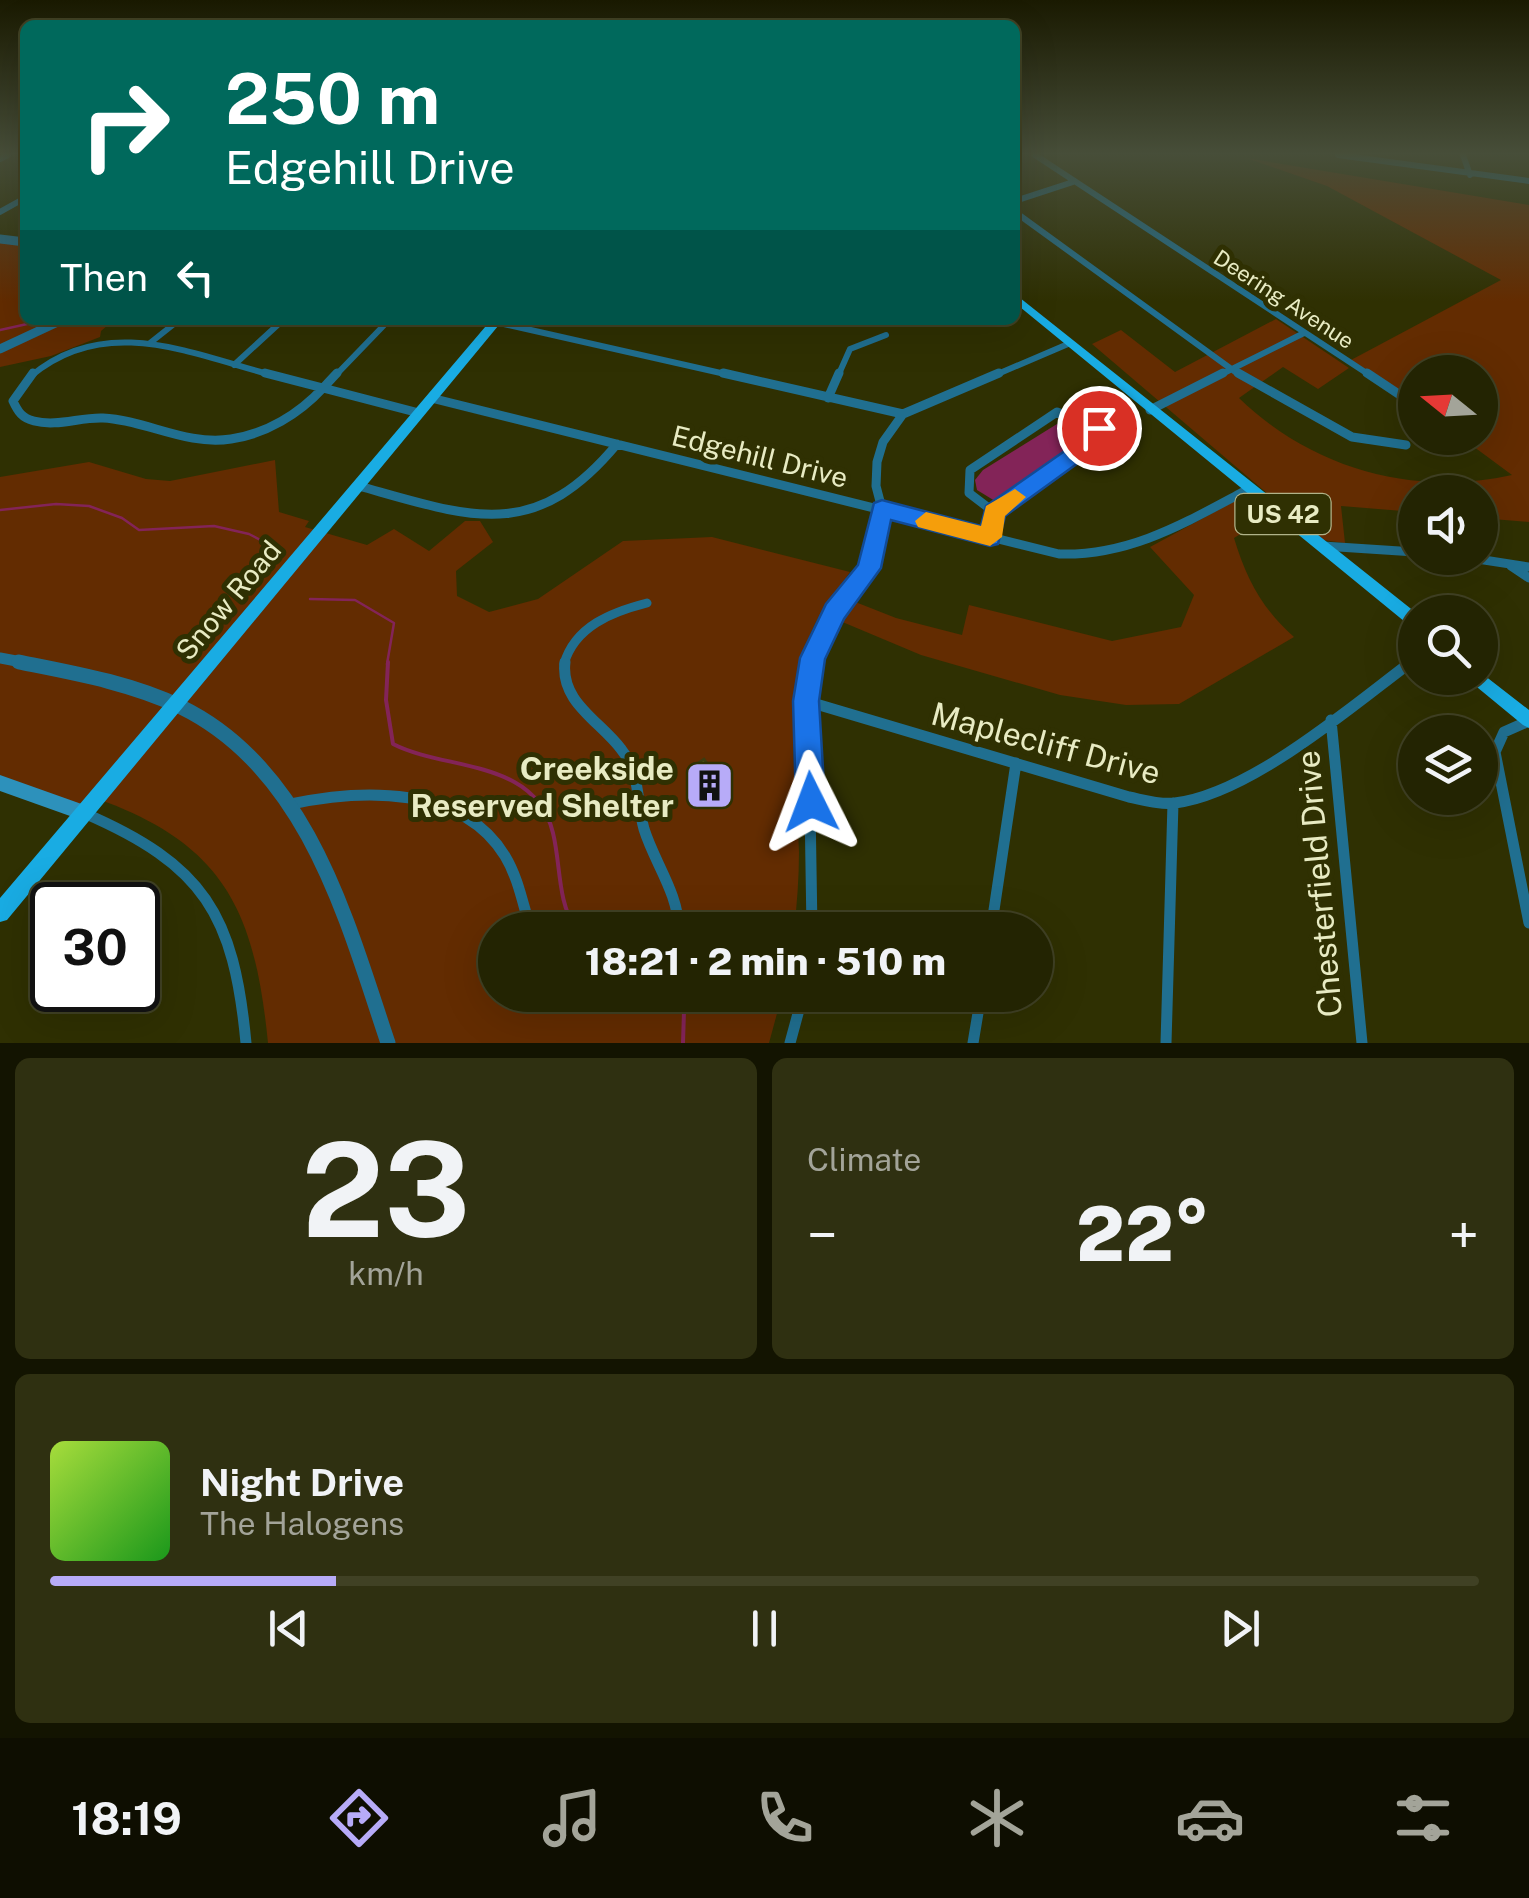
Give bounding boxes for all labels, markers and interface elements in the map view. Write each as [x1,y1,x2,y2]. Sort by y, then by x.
text: 250 m [225,57,440,140]
icon: right [60,60,190,190]
text: Edgehill Drive [225,141,515,194]
street label: Deering Avenue [1209,244,1359,354]
icon: left [168,250,223,305]
text: Then [60,255,148,300]
north arrow [1398,355,1498,455]
map controls [1398,355,1498,815]
pin [1057,386,1142,471]
icon: arrive [1072,401,1127,456]
street label: Edgehill Drive [669,418,851,494]
button: sound [1398,475,1498,575]
road number: US 42 [1236,494,1330,534]
street label: Snow Road [169,534,287,666]
button: search [1398,595,1498,695]
street label: Maplecliff Drive [927,695,1165,791]
button: layers [1398,715,1498,815]
street label: Chesterfield Drive [1289,749,1349,1019]
place label: Creekside Reserved Shelter [410,750,674,824]
position arrow [759,750,863,854]
building icon: Creekside Reserved Shelter [683,760,735,812]
speed limit sign: 30 [30,882,160,1012]
text: 18:21 · 2 min · 510 m [585,939,946,984]
text: 23 [301,1114,471,1266]
text: Climate [807,1141,921,1178]
text: 22° [1076,1190,1210,1278]
text: − [807,1203,838,1267]
text: + [1449,1203,1479,1267]
text: km/h [348,1255,424,1292]
text: Night Drive [200,1460,404,1505]
text: The Halogens [200,1505,404,1542]
icon: previous [261,1601,316,1656]
icon: pause [737,1601,792,1656]
icon: next [1213,1601,1268,1656]
icon: directions [324,1783,394,1853]
icon: music [537,1783,607,1853]
icon: phone [750,1783,820,1853]
icon: climate [962,1783,1032,1853]
icon: car [1175,1783,1245,1853]
icon: filters [1388,1783,1458,1853]
text: 18:19 [71,1792,182,1845]

